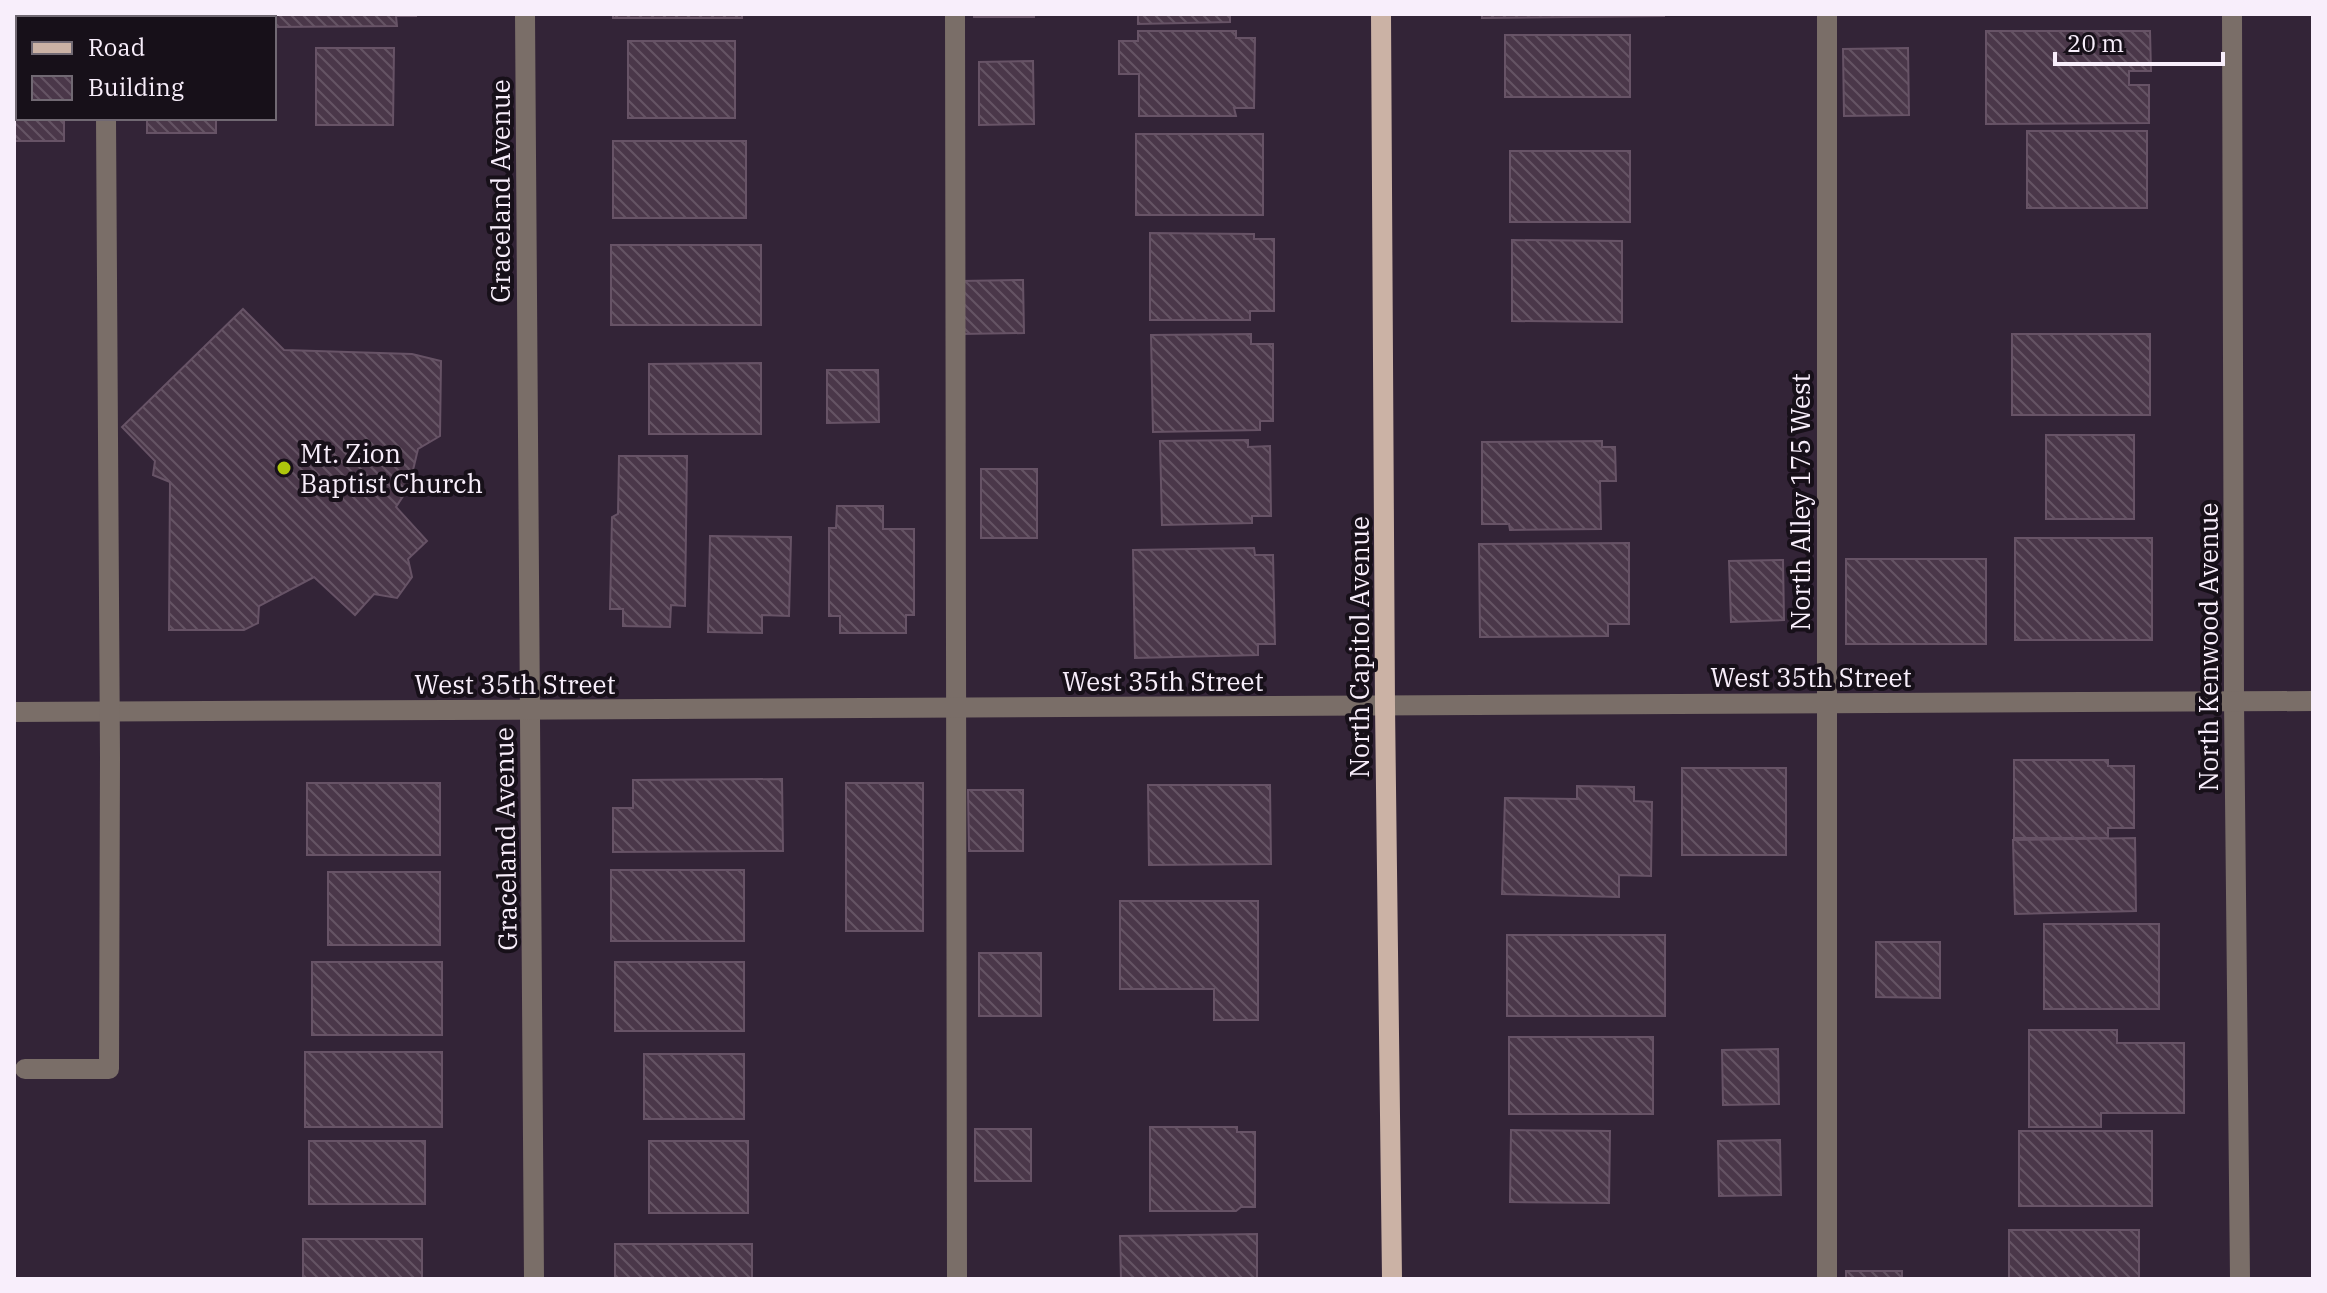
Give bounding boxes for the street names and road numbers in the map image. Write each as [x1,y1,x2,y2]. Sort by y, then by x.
street label: Graceland Avenue [483,79,517,303]
street label: North Alley 175 West [1783,373,1817,631]
street label: North Kenwood Avenue [2191,502,2225,792]
street label: North Capitol Avenue [1342,516,1376,778]
street label: West 35th Street [1710,660,1912,694]
street label: West 35th Street [1062,664,1264,698]
street label: West 35th Street [414,667,616,701]
street label: Graceland Avenue [486,727,524,951]

